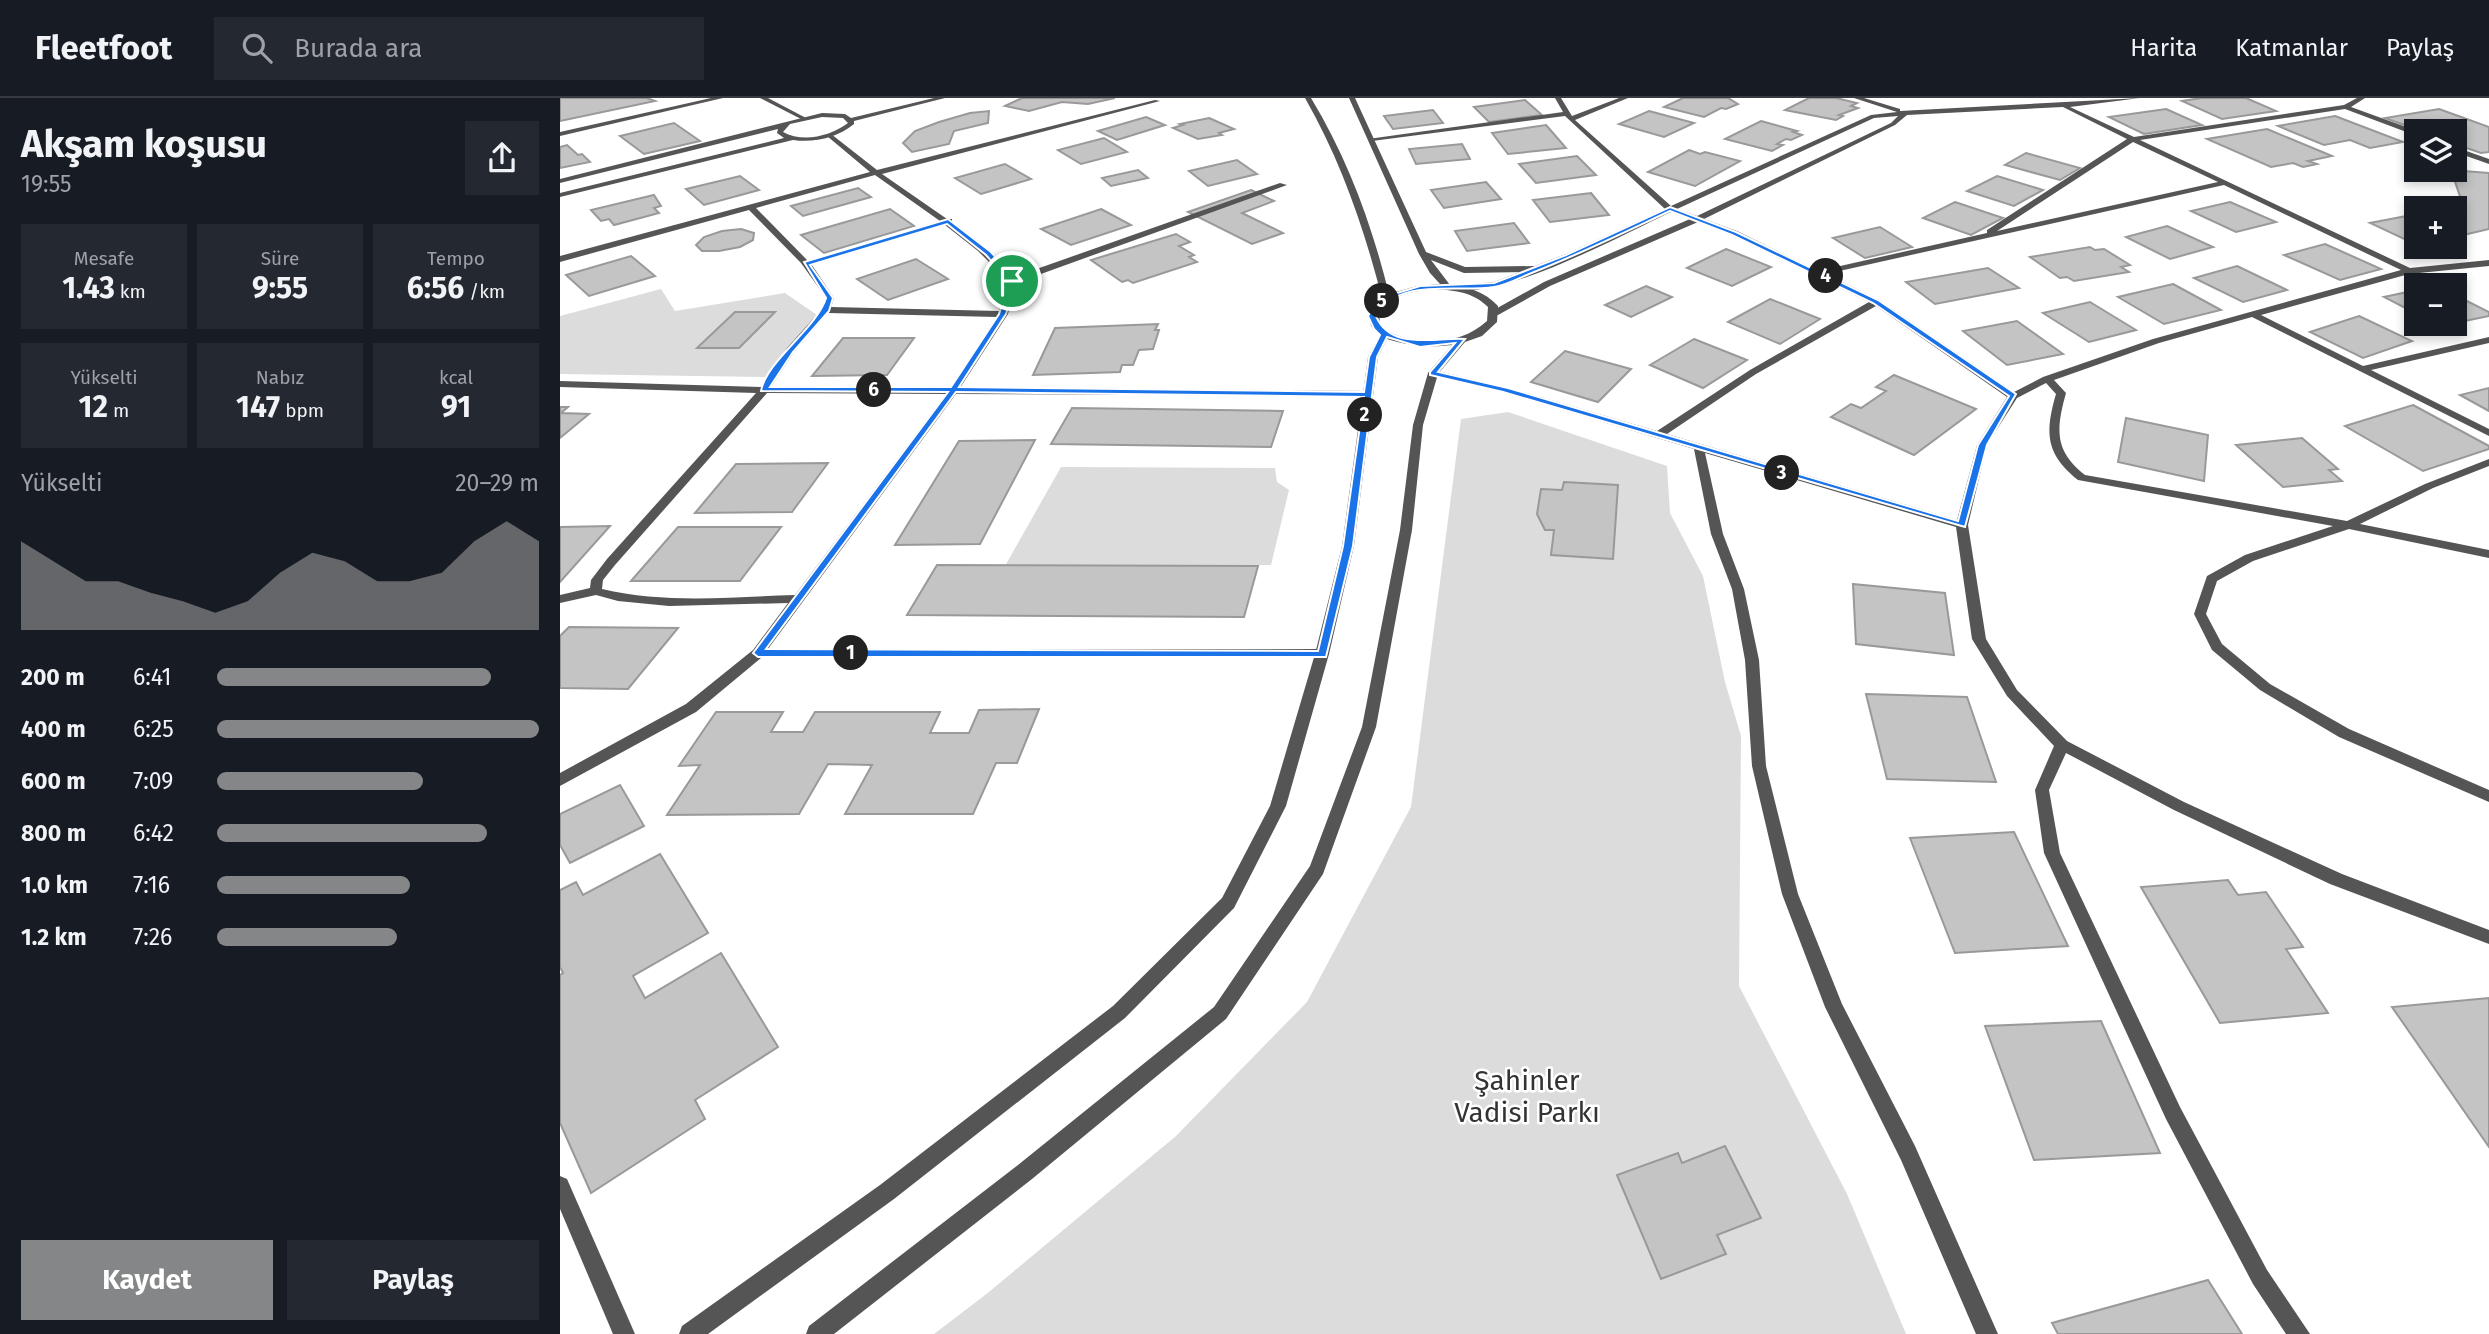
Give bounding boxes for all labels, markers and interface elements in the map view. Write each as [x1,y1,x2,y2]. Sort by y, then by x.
search box [214,17,704,80]
text: Fleetfoot [35,28,172,68]
icon: search [238,29,276,67]
text: Burada ara [294,33,422,64]
text: Harita [2130,34,2197,62]
text: Katmanlar [2235,34,2348,62]
text: Paylaş [2386,34,2454,62]
map controls [2404,119,2467,336]
button: layers [2404,119,2467,182]
text: Akşam koşusu [21,121,267,167]
button: share [465,121,539,195]
text: 19:55 [21,170,72,198]
button: + [2404,196,2467,259]
text: Mesafe [74,247,134,270]
text: Süre [261,247,299,270]
text: Tempo [427,247,485,270]
pin [982,251,1042,311]
pin: 4 [1808,258,1844,294]
icon: arrive [993,262,1031,300]
text: 4 [1820,264,1831,287]
text: 1.43 [62,270,115,306]
text: 9:55 [252,270,308,306]
text: 6:56 [407,270,464,306]
button: − [2404,273,2467,336]
text: km [115,280,146,303]
text: /km [464,280,505,303]
pin: 5 [1364,284,1400,318]
text: 5 [1376,289,1387,312]
text: Yükselti [70,366,138,389]
text: Nabız [256,366,304,389]
text: kcal [439,366,473,389]
pin: 6 [856,372,892,408]
text: 6 [868,378,879,401]
text: 12 [79,389,108,425]
text: 147 [236,389,280,425]
text: 91 [441,389,471,425]
pin: 2 [1348,398,1382,432]
text: m [108,399,129,422]
text: bpm [280,399,324,422]
text: 2 [1360,403,1369,426]
pin: 3 [1764,456,1800,490]
text: 3 [1777,461,1786,484]
text: Yükselti [21,469,102,497]
text: 20–29 m [455,469,539,497]
pin: 1 [834,636,868,670]
text: 1 [846,641,855,664]
text: 200 m [21,663,85,691]
text: 6:41 [133,663,172,691]
text: 400 m [21,715,86,743]
text: 6:25 [133,715,174,743]
text: 600 m [21,767,86,795]
text: 7:09 [133,767,173,795]
text: 800 m [21,819,86,847]
text: 6:42 [133,819,174,847]
text: 1.0 km [21,871,88,899]
text: 7:16 [133,871,170,899]
text: 1.2 km [21,923,87,951]
text: 7:26 [133,923,172,951]
park label: Şahinler Vadisi Parkı [1454,1064,1600,1129]
button: Kaydet [21,1240,273,1320]
button: Paylaş [287,1240,539,1320]

